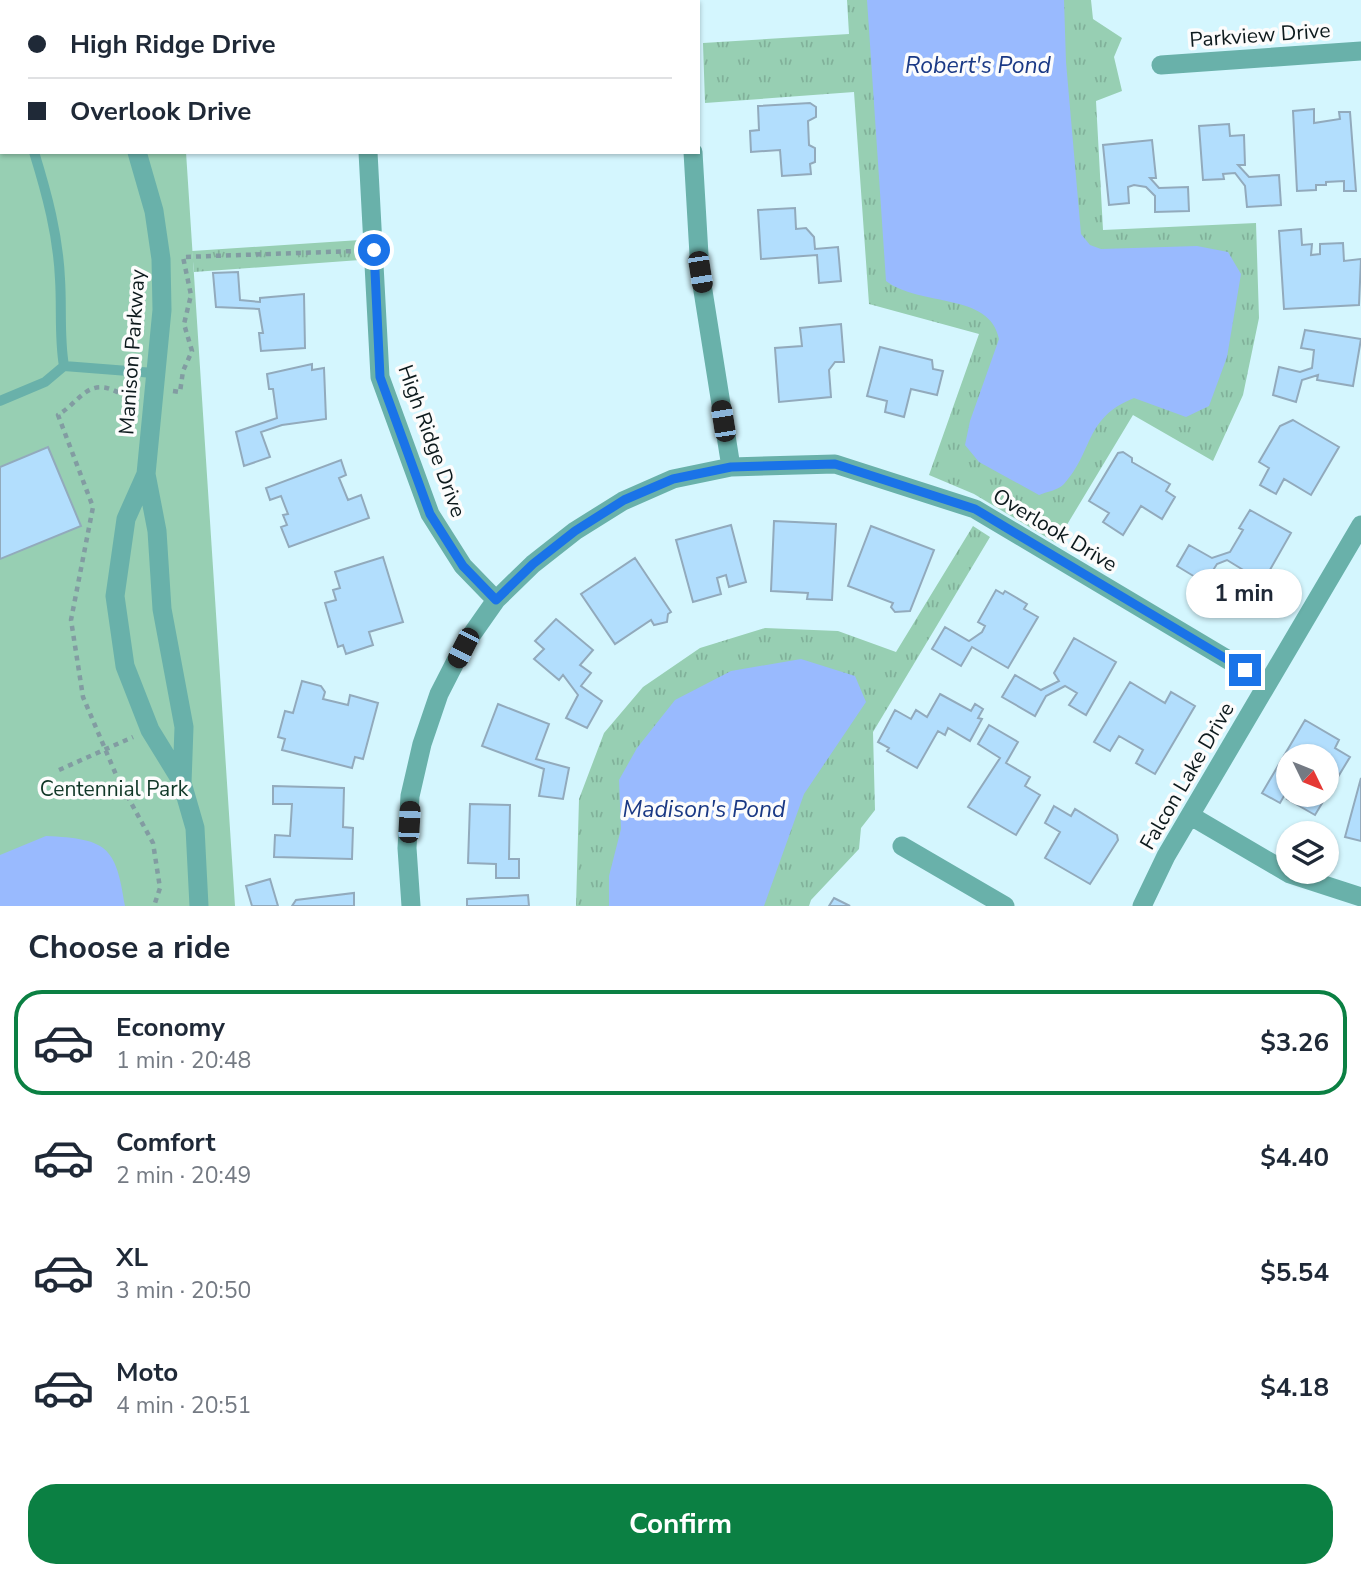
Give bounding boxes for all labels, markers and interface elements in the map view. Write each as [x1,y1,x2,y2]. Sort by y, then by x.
street label: Parkview Drive [1189,16,1331,54]
text: High Ridge Drive [70,27,276,62]
water label: Robert's Pond [905,50,1051,81]
text: Overlook Drive [70,94,251,129]
route start [358,234,390,266]
car [687,250,714,294]
street label: Manison Parkway [112,268,152,436]
street label: High Ridge Drive [391,361,473,521]
car [710,399,737,443]
street label: Overlook Drive [988,482,1122,578]
callout: 1 min [1187,568,1303,618]
text: 1 min [1214,578,1274,609]
car [445,625,482,671]
route end [1229,654,1261,686]
street label: Falcon Lake Drive [1133,697,1241,855]
north arrow [1276,744,1339,807]
map controls [1276,744,1339,884]
park label: Centennial Park [40,775,189,803]
water label: Madison's Pond [623,794,786,825]
car [398,800,421,844]
button: layers [1276,821,1339,884]
text: Choose a ride [28,926,230,969]
text: Economy [116,1010,225,1045]
icon: car [32,1011,95,1074]
text: $3.26 [1260,1025,1329,1060]
text: 1 min · 20:48 [116,1045,251,1076]
text: Comfort [116,1125,216,1160]
icon: car [32,1126,95,1189]
text: $4.40 [1260,1140,1329,1175]
text: 2 min · 20:49 [116,1160,251,1191]
text: XL [116,1240,148,1275]
icon: car [32,1241,95,1304]
text: $5.54 [1260,1255,1329,1290]
text: 3 min · 20:50 [116,1275,251,1306]
text: Moto [116,1355,178,1390]
icon: car [32,1356,95,1419]
text: $4.18 [1260,1370,1329,1405]
text: 4 min · 20:51 [116,1390,251,1421]
button: Confirm [28,1484,1333,1564]

